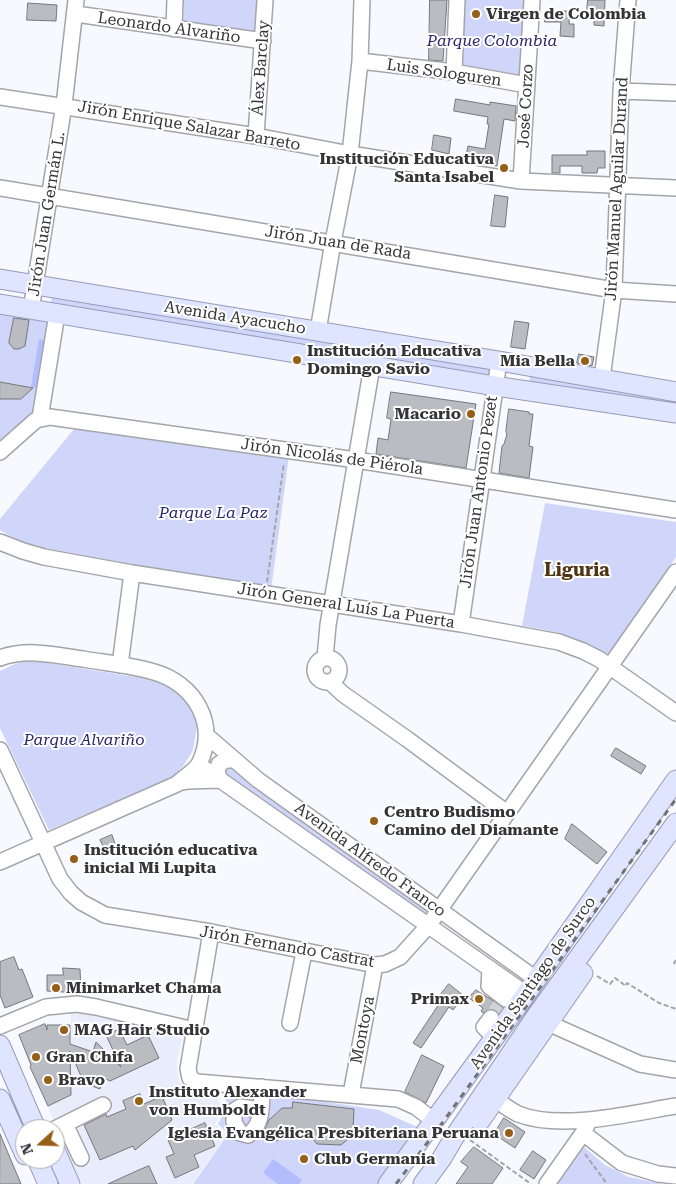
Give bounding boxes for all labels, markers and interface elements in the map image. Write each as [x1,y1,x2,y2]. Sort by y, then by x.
place label: Virgen de Colombia [486,4,646,24]
street label: Leonardo Alvariño [96,8,242,48]
marker: Virgen de Colombia [470,8,482,20]
street label: Álex Barclay [248,20,274,116]
park label: Parque Colombia [427,31,557,51]
street label: Luis Sologuren [385,55,503,91]
street label: José Corzo [514,63,538,149]
street label: Jirón Manuel Aguilar Durand [602,77,632,301]
street label: Jirón Enrique Salazar Barreto [76,97,302,155]
street label: Jirón Juan Germán L. [24,130,70,298]
place label: Institución Educativa Santa Isabel [320,149,494,187]
marker: Institución Educativa Santa Isabel [498,162,510,174]
street label: Jirón Juan de Rada [263,222,413,264]
street label: Avenida Ayacucho [163,297,307,339]
place label: Institución Educativa Domingo Savio [307,341,481,379]
place label: Mia Bella [500,351,575,371]
marker: Institución Educativa Domingo Savio [291,354,303,366]
marker: Mia Bella [579,355,591,367]
street label: Jirón Juan Antonio Pezet [456,395,502,589]
place label: Macario [395,404,461,424]
marker: Macario [465,408,477,420]
street label: Jirón Nicolás de Piérola [240,435,424,479]
park label: Parque La Paz [159,503,267,523]
district label: Liguria [544,560,610,582]
street label: Jirón General Luís La Puerta [236,579,456,633]
park label: Parque Alvariño [24,730,144,750]
street label: Avenida Alfredo Franco [291,799,449,921]
place label: Centro Budismo Camino del Diamante [384,802,559,840]
marker: Centro Budismo Camino del Diamante [368,815,380,827]
place label: Institución educativa inicial Mi Lupita [84,840,257,878]
marker: Institución educativa inicial Mi Lupita [68,853,80,865]
street label: Avenida Santiago de Surco [466,893,600,1073]
street label: Jirón Fernando Castrat [198,922,376,972]
place label: Minimarket Chama [66,978,221,998]
marker: Minimarket Chama [50,982,62,994]
place label: Primax [411,989,469,1009]
marker: Primax [473,993,485,1005]
street label: Montoya [347,995,379,1065]
place label: MAG Hair Studio [74,1020,210,1040]
marker: MAG Hair Studio [58,1024,70,1036]
place label: Gran Chifa [46,1047,133,1067]
marker: Gran Chifa [30,1051,42,1063]
place label: Bravo [58,1070,105,1090]
marker: Bravo [42,1074,54,1086]
place label: Instituto Alexander von Humboldt [149,1082,307,1120]
marker: Instituto Alexander von Humboldt [133,1095,145,1107]
north arrow [15,1119,65,1169]
place label: Iglesia Evangélica Presbiteriana Peruana [168,1123,499,1143]
marker: Iglesia Evangélica Presbiteriana Peruana [503,1127,515,1139]
text: N [17,1141,36,1157]
place label: Club Germania [314,1149,435,1169]
marker: Club Germania [298,1153,310,1165]

